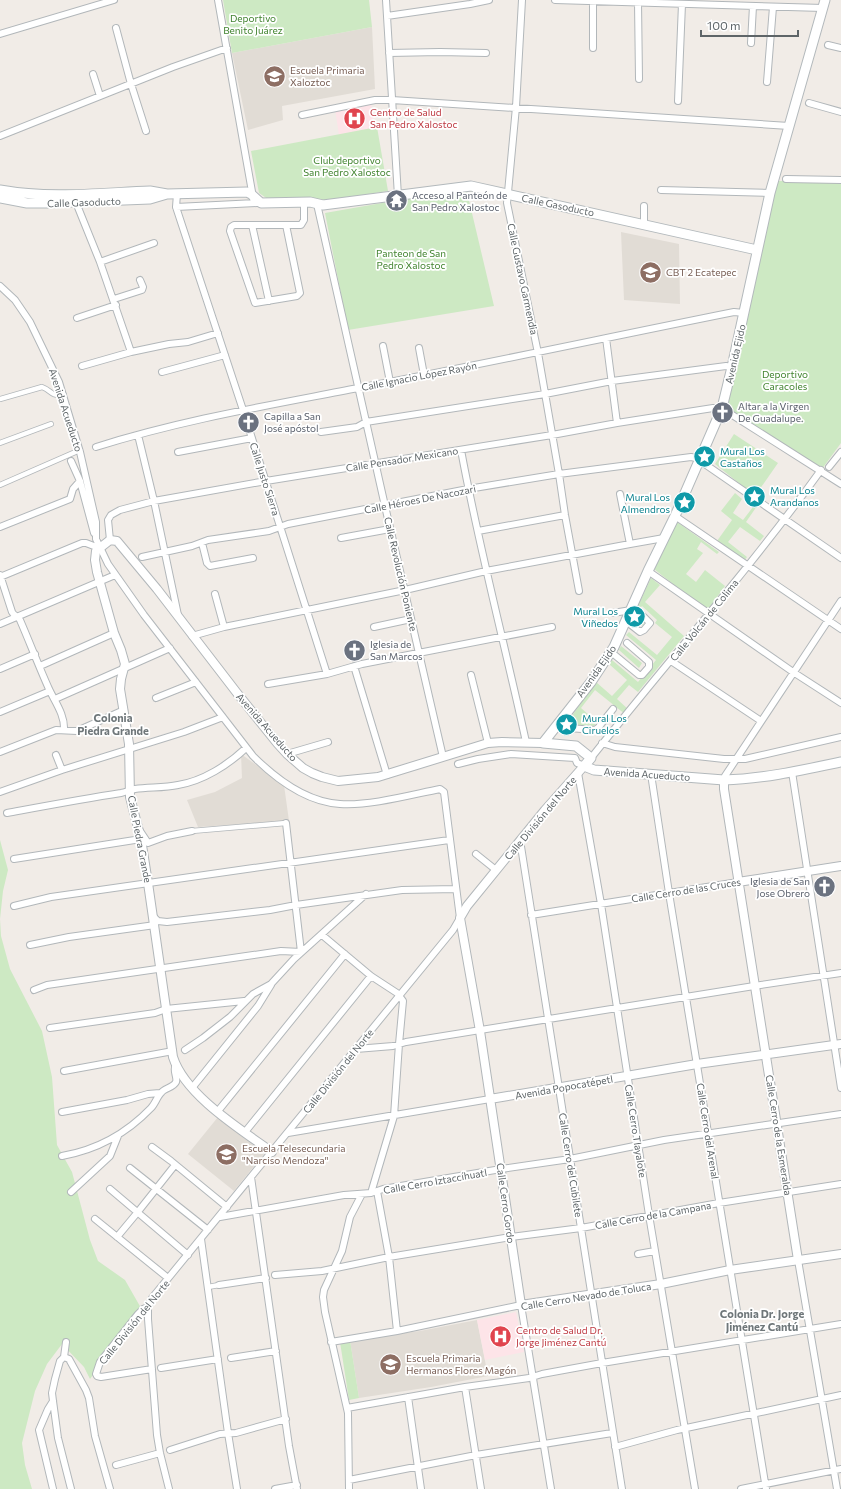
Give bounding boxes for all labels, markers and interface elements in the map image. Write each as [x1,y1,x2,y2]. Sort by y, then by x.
park label: Deportivo Benito Juárez [223,12,283,36]
scale bar [701,12,798,38]
text: 100 m [707,18,741,32]
school or university icon: Escuela Primaria Xaloztoc [262,63,288,89]
place label: Escuela Primaria Xaloztoc [290,64,365,88]
hospital icon: Centro de Salud San Pedro Xalostoc [342,105,368,131]
place label: Centro de Salud San Pedro Xalostoc [370,106,458,130]
park label: Club deportivo San Pedro Xalostoc [303,154,391,178]
temple icon: Acceso al Panteón de San Pedro Xalostoc [383,188,409,214]
place label: Acceso al Panteón de San Pedro Xalostoc [412,189,507,213]
street label: Calle Gasoducto [521,191,595,219]
street label: Calle Gasoducto [47,195,121,209]
street label: Calle Gustavo Garmendia [505,222,541,336]
park label: Panteon de San Pedro Xalostoc [376,247,446,271]
school or university icon: CBT 2 Ecatepec [638,259,664,285]
place label: CBT 2 Ecatepec [666,266,737,278]
street label: Avenida Ejido [722,323,748,385]
street label: Calle Ignacio López Rayón [360,359,478,393]
street label: Avenida Acueducto [47,367,85,453]
park label: Deportivo Caracoles [762,368,808,392]
church icon: Altar a la Virgen De Guadalupe. [710,399,736,425]
place label: Altar a la Virgen De Guadalupe. [738,400,809,424]
church icon: Capilla a San José apóstol [236,409,262,435]
place label: Capilla a San José apóstol [264,410,321,434]
street label: Calle Justo Sierra [248,441,282,517]
street label: Calle Pensador Mexicano [345,444,459,474]
place icon: Mural Los Castaños [691,444,717,470]
place label: Mural Los Castaños [720,445,765,469]
street label: Calle Héroes De Nacozari [363,482,477,516]
place icon: Mural Los Arandanos [742,483,768,509]
place label: Mural Los Arandanos [770,484,819,508]
place icon: Mural Los Almendros [672,490,698,516]
place label: Mural Los Almendros [621,491,670,515]
street label: Calle Revolución Poniente [382,516,420,632]
street label: Calle Volcán de Colima [667,577,741,663]
place icon: Mural Los Viñedos [621,604,647,630]
place label: Mural Los Viñedos [573,605,618,629]
church icon: Iglesia de San Marcos [342,637,368,663]
place label: Iglesia de San Marcos [370,638,423,662]
street label: Avenida Ejido [574,643,618,699]
street label: Avenida Acueducto [234,690,300,764]
district label: Colonia Piedra Grande [77,711,149,737]
place icon: Mural Los Ciruelos [553,711,579,737]
place label: Mural Los Ciruelos [582,712,627,736]
street label: Avenida Acueducto [603,765,691,783]
street label: Calle División del Norte [502,774,578,862]
street label: Calle Piedra Grande [126,794,154,884]
church icon: Iglesia de San Jose Obrero [812,874,838,900]
street label: Calle Cerro de las Cruces [630,875,742,905]
place label: Iglesia de San Jose Obrero [750,875,810,899]
street label: Calle División del Norte [300,1026,376,1116]
street label: Avenida Popocatépetl [514,1072,614,1102]
street label: Calle Cerro de la Esmeralda [764,1074,794,1196]
street label: Calle Cerro del Arenal [694,1082,722,1180]
street label: Calle Cerro Tlayalote [623,1083,649,1179]
street label: Calle Cerro del Cubilete [557,1112,585,1218]
school or university icon: Escuela Telesecundaria "Narciso Mendoza" [213,1141,239,1167]
place label: Escuela Telesecundaria "Narciso Mendoza" [242,1142,346,1166]
street label: Calle Cerro Gordo [494,1162,518,1244]
street label: Calle Cerro Iztaccíhuatl [382,1166,488,1196]
street label: Calle Cerro de la Campana [594,1199,712,1231]
street label: Calle División del Norte [96,1277,172,1367]
street label: Calle Cerro Nevado de Toluca [520,1280,652,1312]
district label: Colonia Dr. Jorge Jiménez Cantú [720,1307,804,1334]
hospital icon: Centro de Salud Dr. Jorge Jiménez Cantú [487,1323,513,1349]
place label: Centro de Salud Dr. Jorge Jiménez Cantú [516,1324,606,1348]
school or university icon: Escuela Primaria Hermanos Flores Magón [377,1351,403,1377]
place label: Escuela Primaria Hermanos Flores Magón [406,1352,516,1376]

